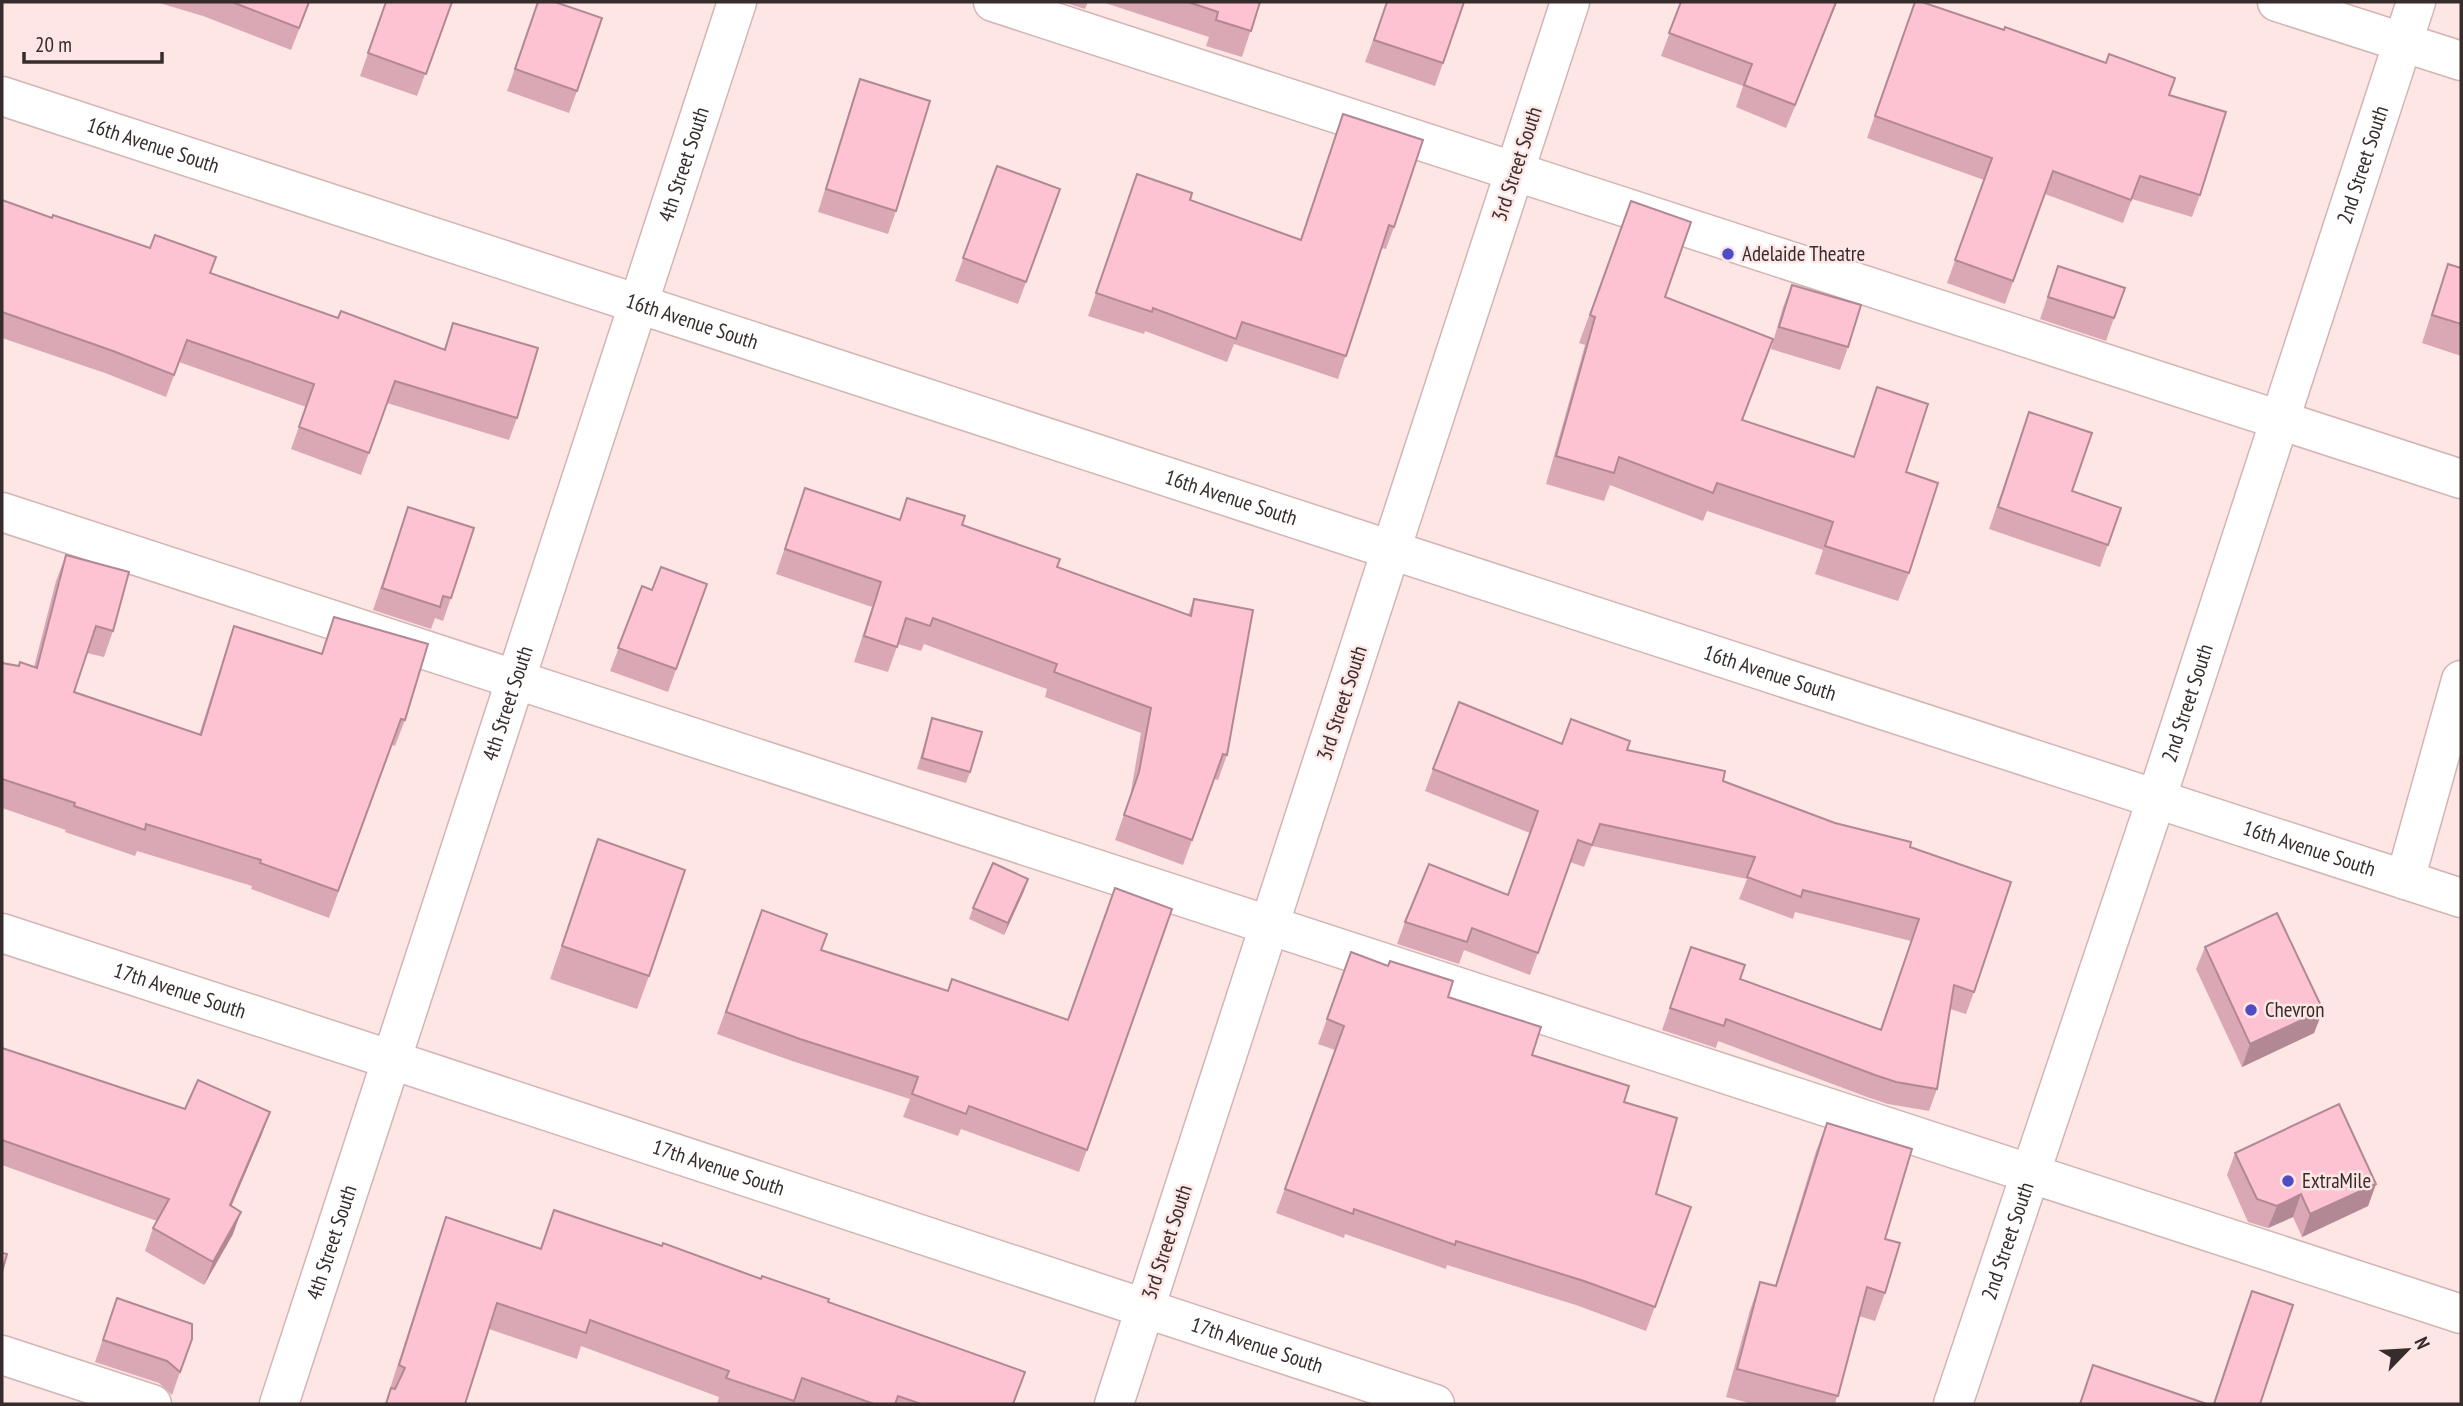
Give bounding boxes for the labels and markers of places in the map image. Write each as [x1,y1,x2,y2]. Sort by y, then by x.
place label: Adelaide Theatre [1742,240,1865,267]
marker: Adelaide Theatre [1720,246,1736,262]
place label: Chevron [2265,996,2324,1023]
marker: Chevron [2243,1002,2259,1018]
place label: ExtraMile [2302,1167,2371,1194]
marker: ExtraMile [2280,1173,2296,1189]

